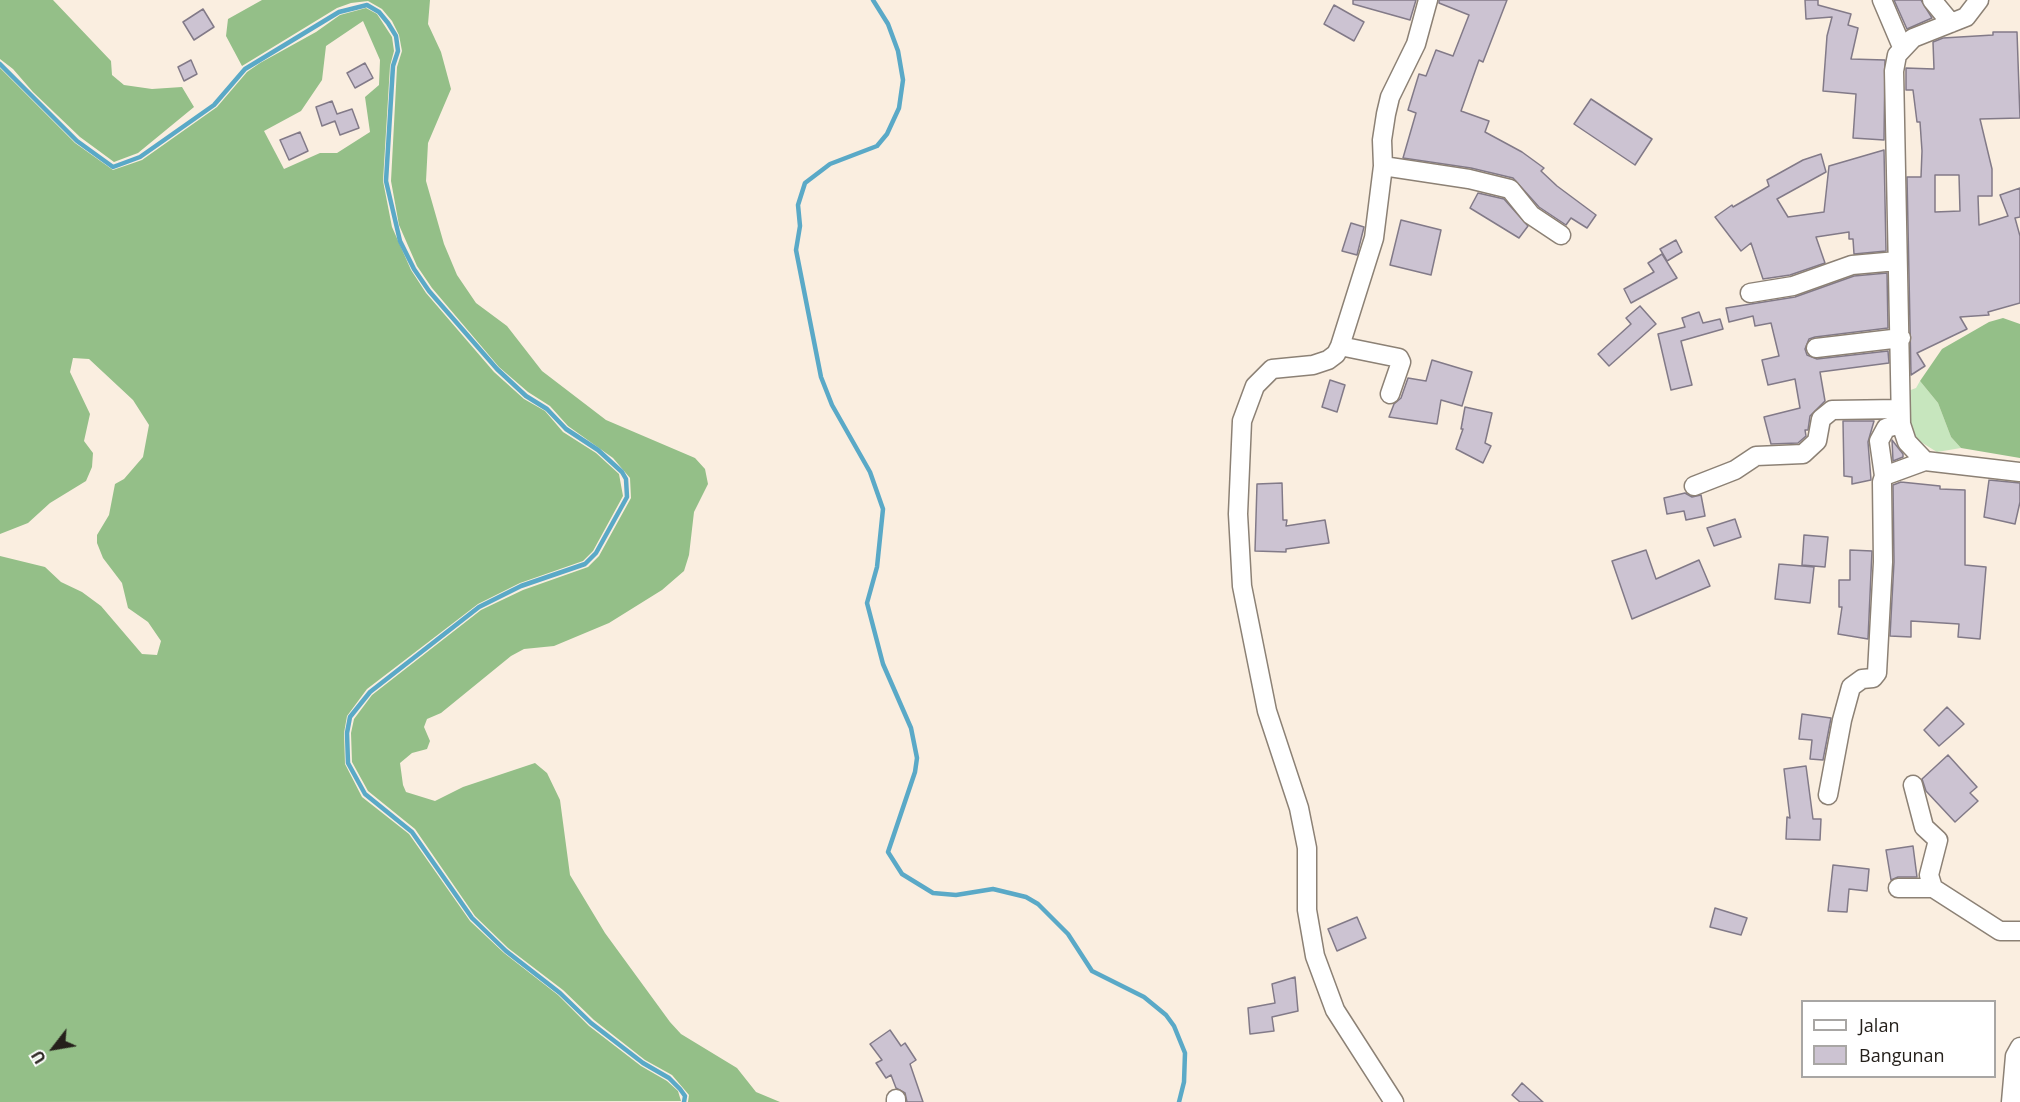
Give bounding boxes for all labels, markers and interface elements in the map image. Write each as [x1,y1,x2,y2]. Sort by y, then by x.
legend [1801,1000,1996,1078]
text: Jalan [1859,1013,1899,1037]
north arrow [24,1018,84,1078]
text: Bangunan [1859,1043,1945,1067]
text: U [26,1046,51,1068]

